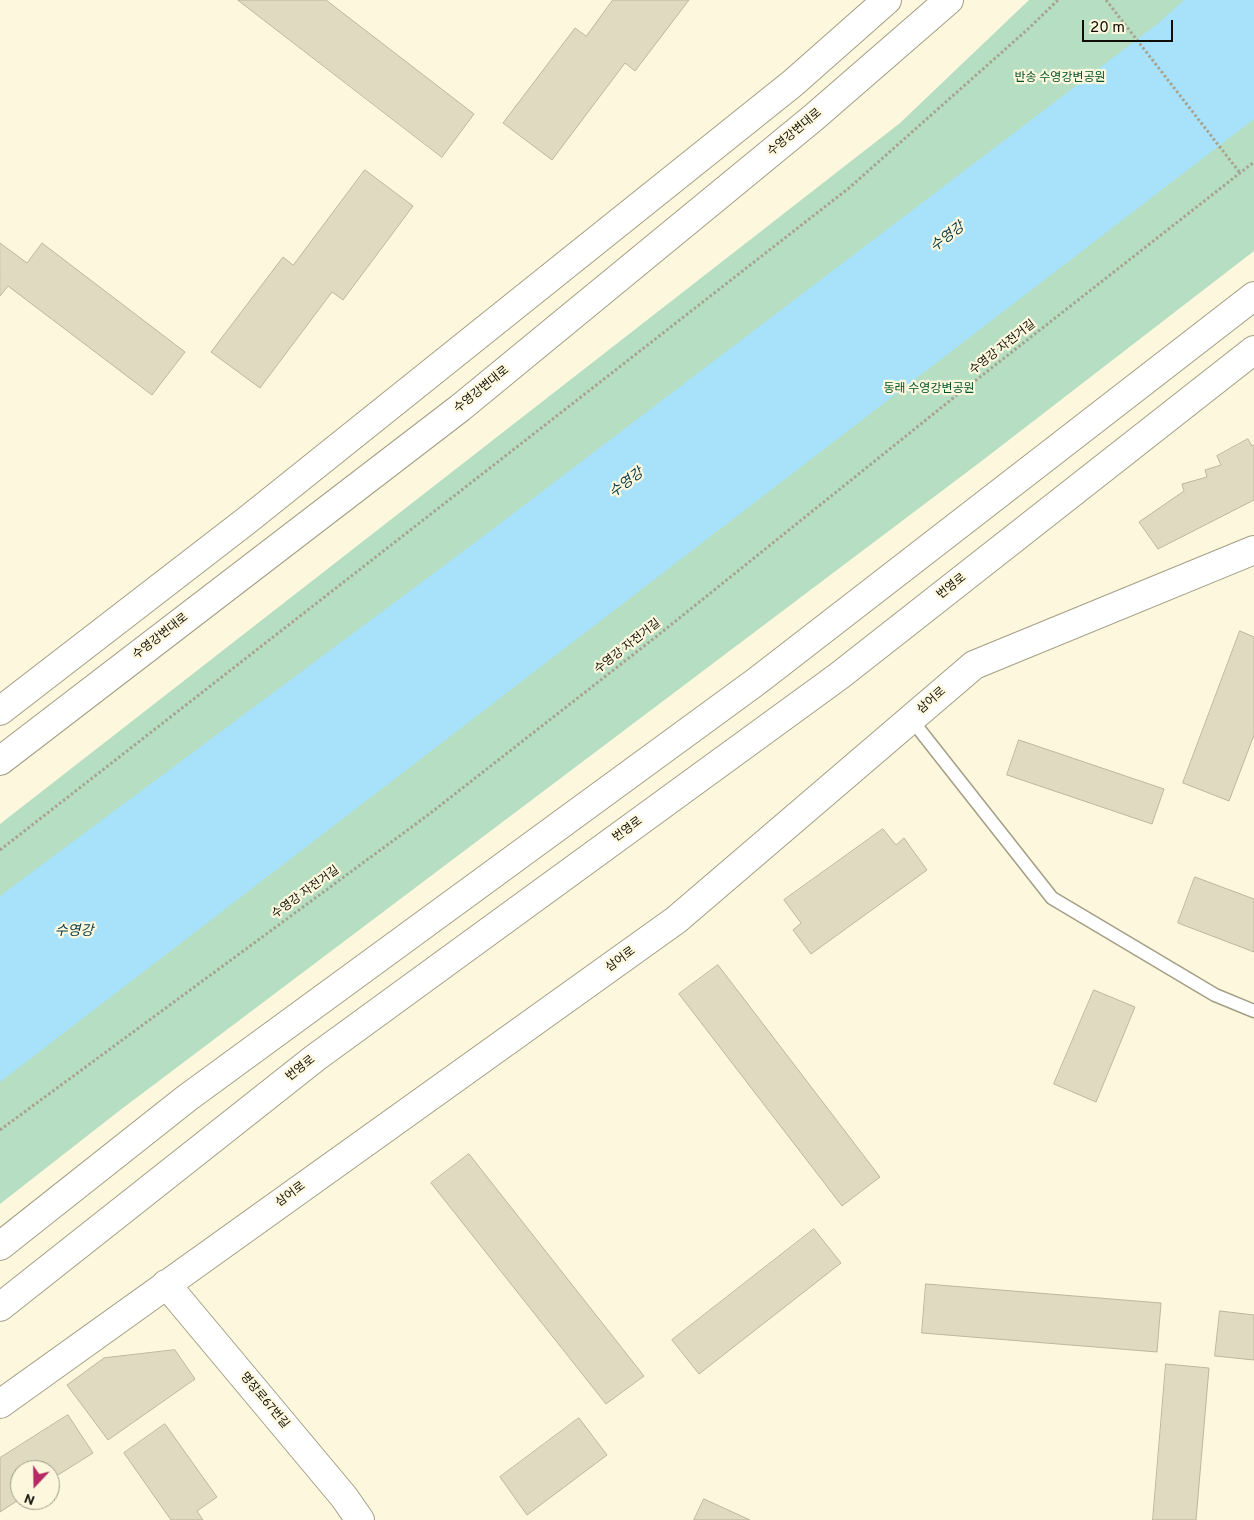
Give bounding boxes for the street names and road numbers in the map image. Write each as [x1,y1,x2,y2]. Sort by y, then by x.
street label: 수영강변대로 [765,106,825,160]
street label: 수영강 자전거길 [967,318,1039,378]
street label: 수영강변대로 [452,364,512,416]
street label: 번영로 [935,571,969,603]
street label: 수영강변대로 [130,611,192,663]
street label: 수영강 자전거길 [592,617,664,677]
street label: 삼어로 [915,685,949,717]
street label: 번영로 [610,814,646,846]
street label: 수영강 자전거길 [269,864,343,922]
street label: 삼어로 [603,944,639,976]
street label: 번영로 [284,1053,318,1085]
street label: 삼어로 [273,1179,309,1211]
street label: 명장로67번길 [237,1370,291,1432]

